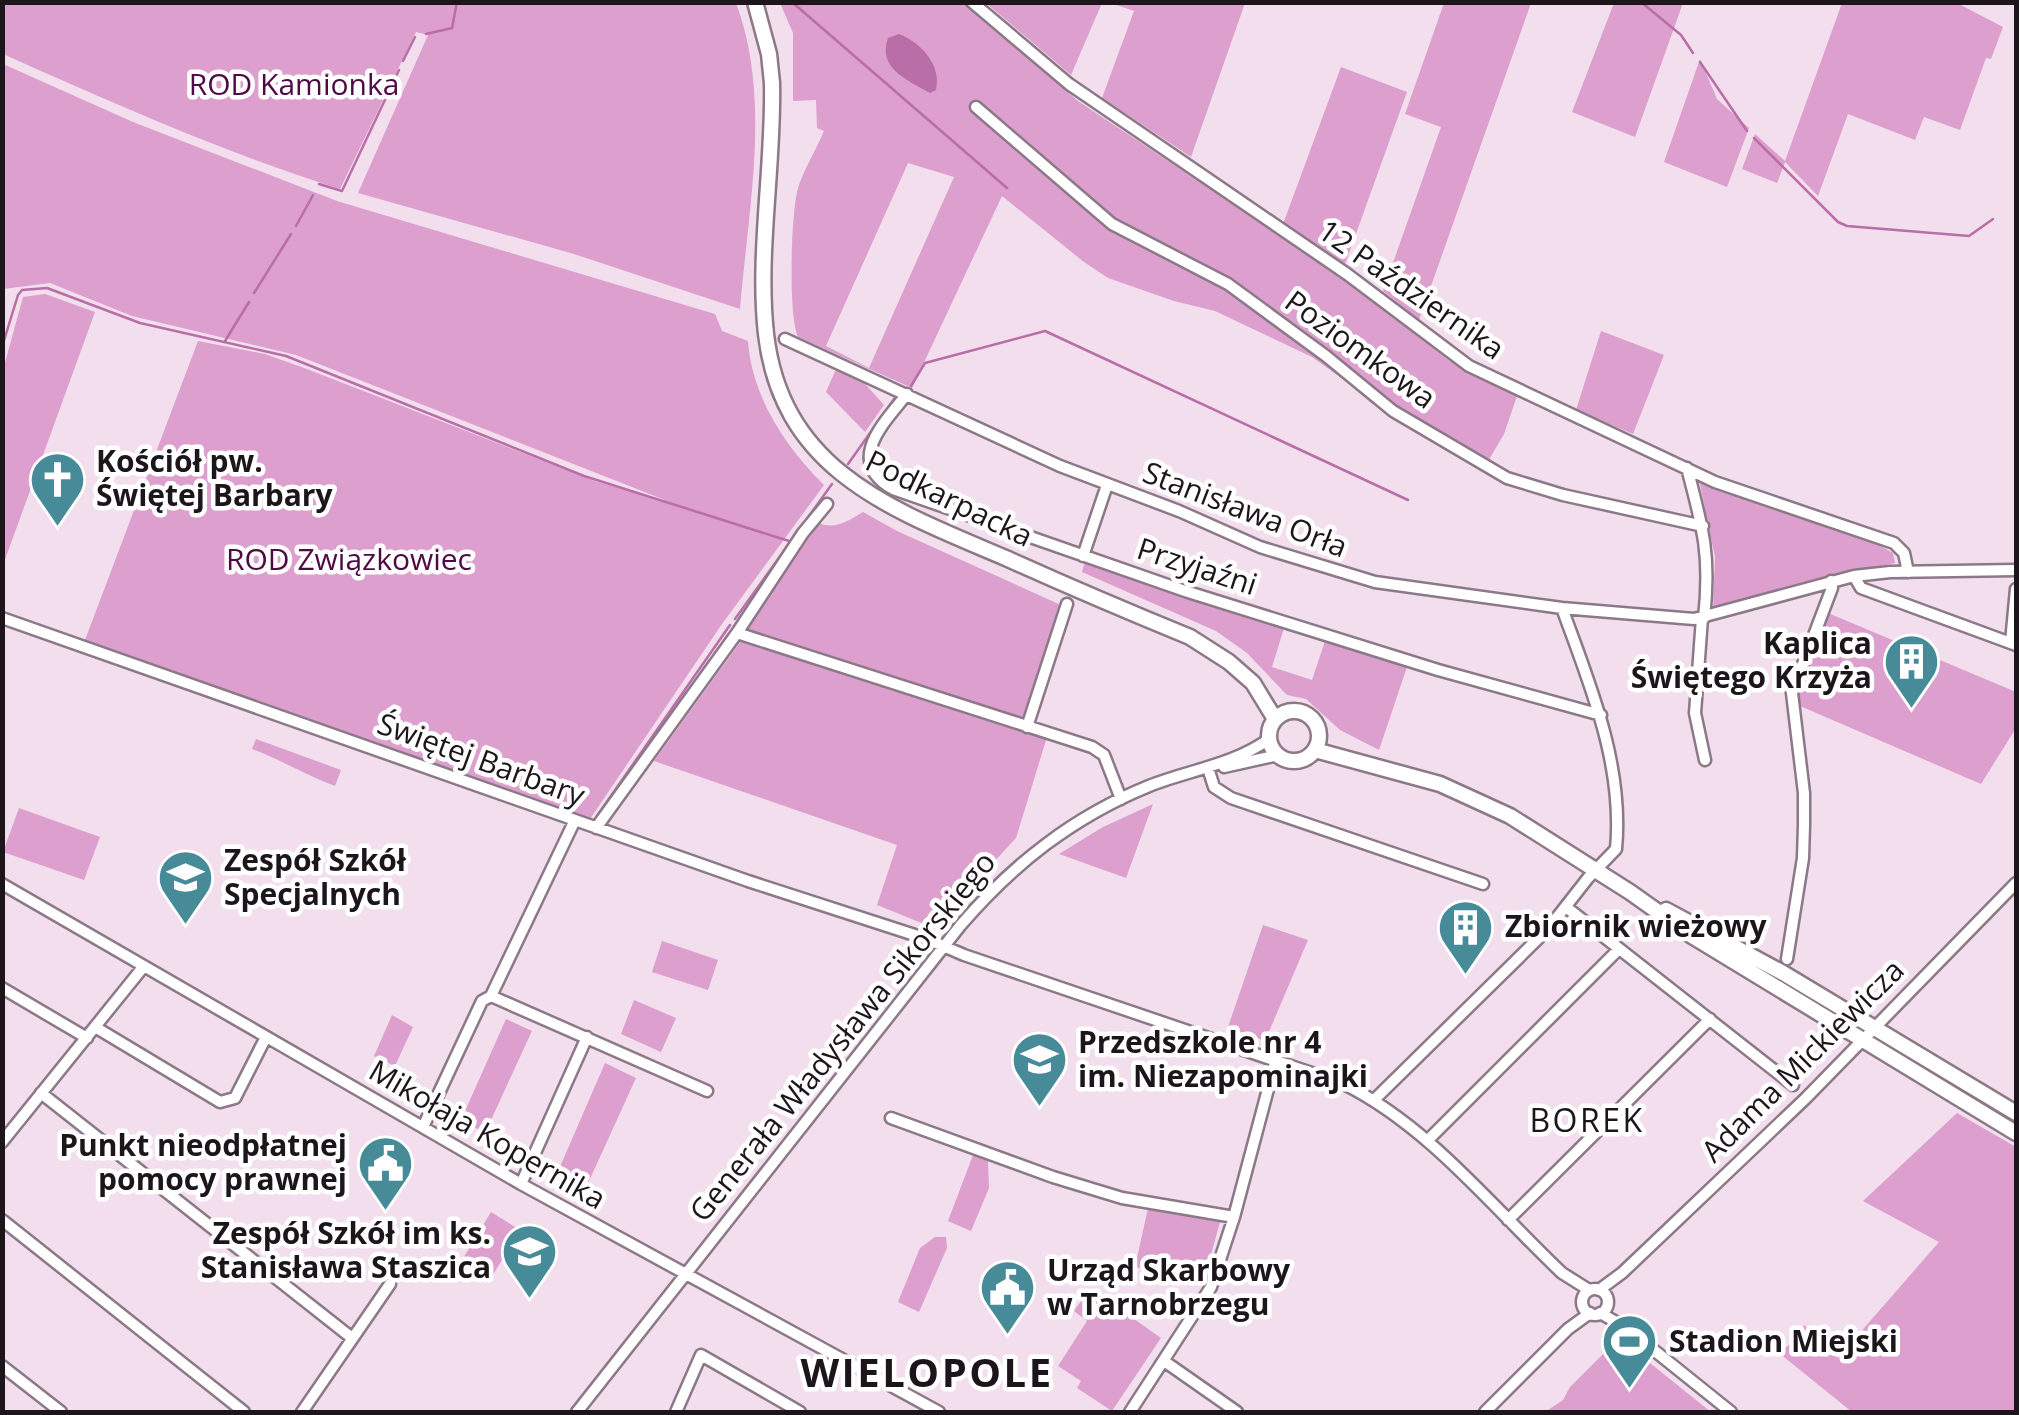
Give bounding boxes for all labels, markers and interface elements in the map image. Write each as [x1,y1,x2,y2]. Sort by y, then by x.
park label: ROD Kamionka [189,63,399,104]
street label: 12 Października [1311,209,1513,368]
street label: Poziomkowa [1277,280,1445,417]
place label: Kościół pw. Świętej Barbary [96,440,333,515]
street label: Podkarpacka [859,440,1040,556]
church icon: Kościół pw. Świętej Barbary [27,449,87,528]
street label: Stanisława Orła [1137,451,1354,566]
street label: Przyjaźni [1132,527,1263,604]
park label: ROD Związkowiec [226,538,472,579]
place label: Kaplica Świętego Krzyża [1631,622,1872,697]
building icon: Kaplica Świętego Krzyża [1881,631,1941,710]
street label: Świętej Barbary [372,702,592,815]
place label: Zespół Szkół Specjalnych [224,839,407,914]
street label: Generała Władysława Sikorskiego [679,842,1004,1230]
school or university icon: Zespół Szkół Specjalnych [155,848,215,927]
building icon: Zbiornik wieżowy [1436,897,1496,976]
place label: Zbiornik wieżowy [1505,905,1767,946]
street label: Adama Mickiewicza [1692,950,1912,1170]
place label: Przedszkole nr 4 im. Niezapominajki [1078,1021,1368,1096]
school or university icon: Przedszkole nr 4 im. Niezapominajki [1009,1030,1069,1109]
street label: Mikołaja Kopernika [362,1049,614,1218]
district label: BOREK [1529,1098,1645,1141]
place label: Punkt nieodpłatnej pomocy prawnej [59,1124,347,1199]
public building icon: Punkt nieodpłatnej pomocy prawnej [356,1133,416,1212]
place label: Zespół Szkół im ks. Stanisława Staszica [201,1212,491,1287]
school or university icon: Zespół Szkół im ks. Stanisława Staszica [500,1221,560,1300]
place label: Urząd Skarbowy w Tarnobrzegu [1047,1249,1291,1324]
public building icon: Urząd Skarbowy w Tarnobrzegu [978,1258,1038,1337]
sports icon: Stadion Miejski [1600,1312,1660,1391]
place label: Stadion Miejski [1669,1320,1898,1361]
district label: WIELOPOLE [800,1344,1054,1399]

